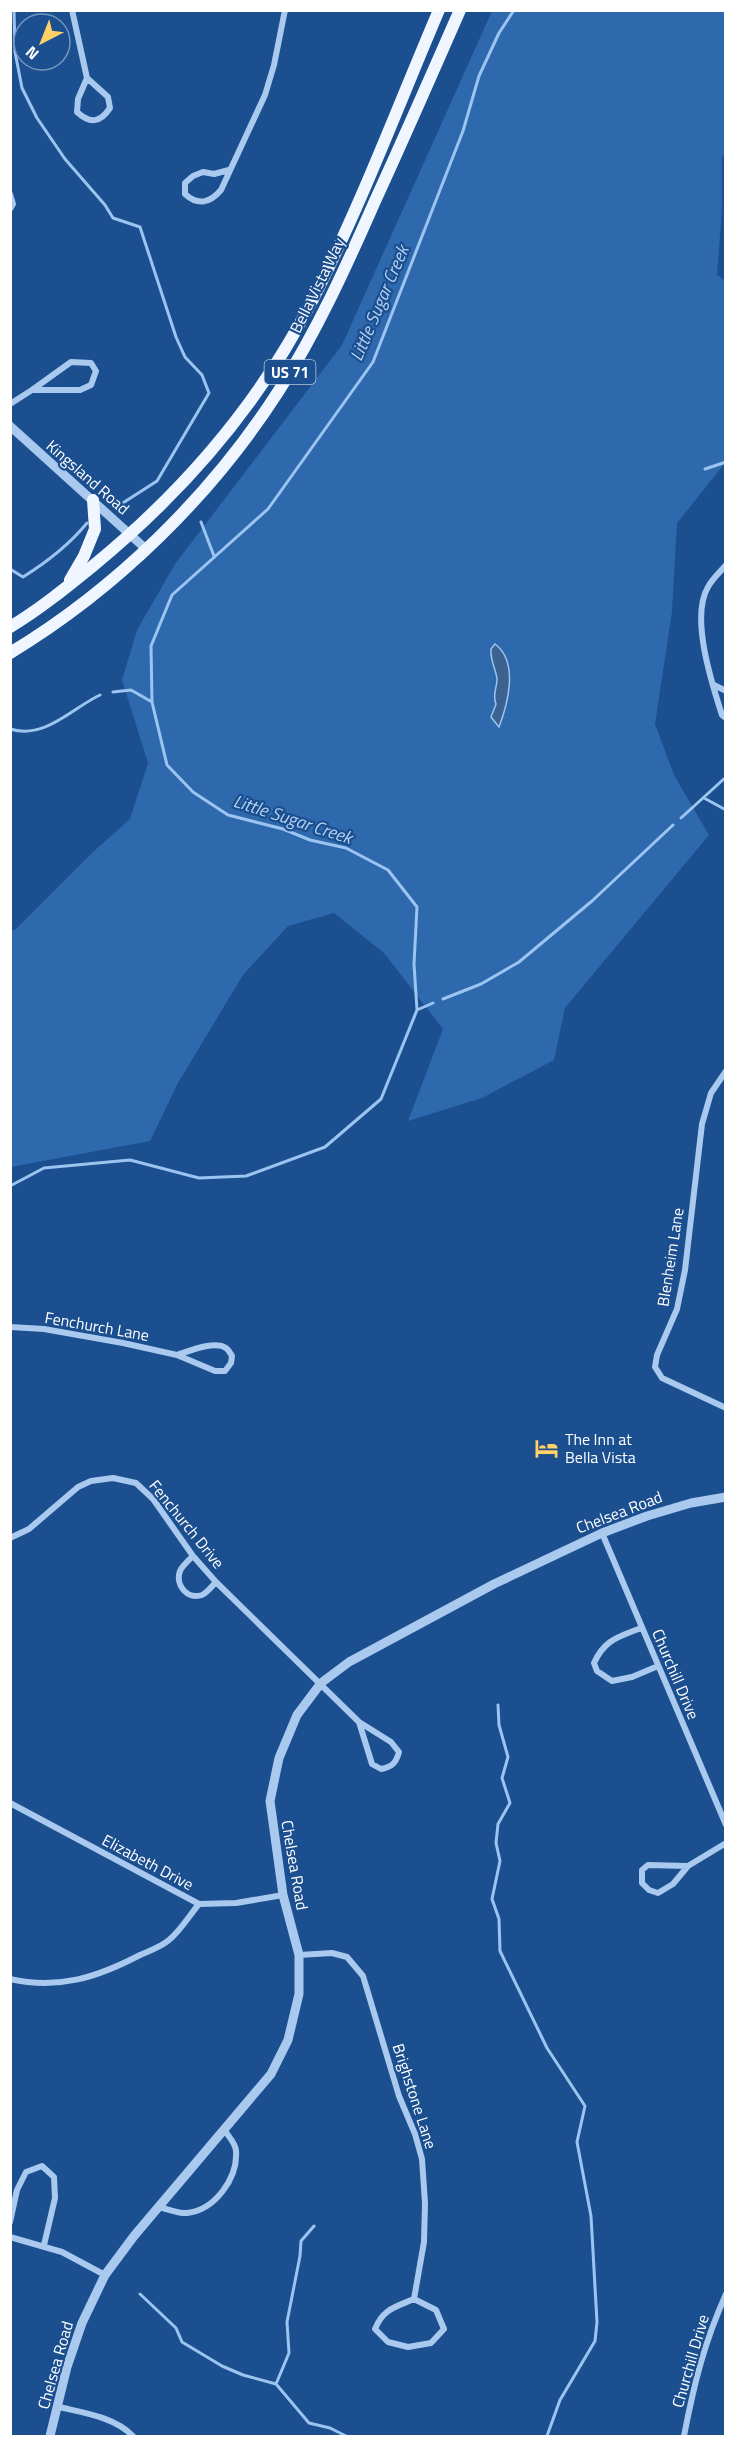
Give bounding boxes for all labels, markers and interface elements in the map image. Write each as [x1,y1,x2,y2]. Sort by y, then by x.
north arrow [12,12,72,72]
text: N [20,41,44,66]
street label: Bella Vista Way [283,233,351,337]
water label: Little Sugar Creek [342,239,416,365]
road number: US 71 [264,360,316,384]
street label: Kingsland Road [41,434,135,520]
water label: Little Sugar Creek [230,787,358,852]
street label: Blenheim Lane [650,1206,690,1308]
street label: Fenchurch Lane [43,1305,151,1347]
place label: The Inn at Bella Vista [565,1427,636,1469]
hotel icon: The Inn at Bella Vista [534,1435,560,1461]
street label: Fenchurch Drive [144,1474,230,1574]
street label: Chelsea Road [572,1485,666,1539]
street label: Churchill Drive [646,1625,706,1723]
street label: Chelsea Road [275,1818,315,1912]
street label: Elizabeth Drive [98,1828,198,1896]
street label: Brighstone Lane [387,2040,443,2152]
street label: Churchill Drive [665,2311,715,2411]
street label: Chelsea Road [31,2318,79,2412]

